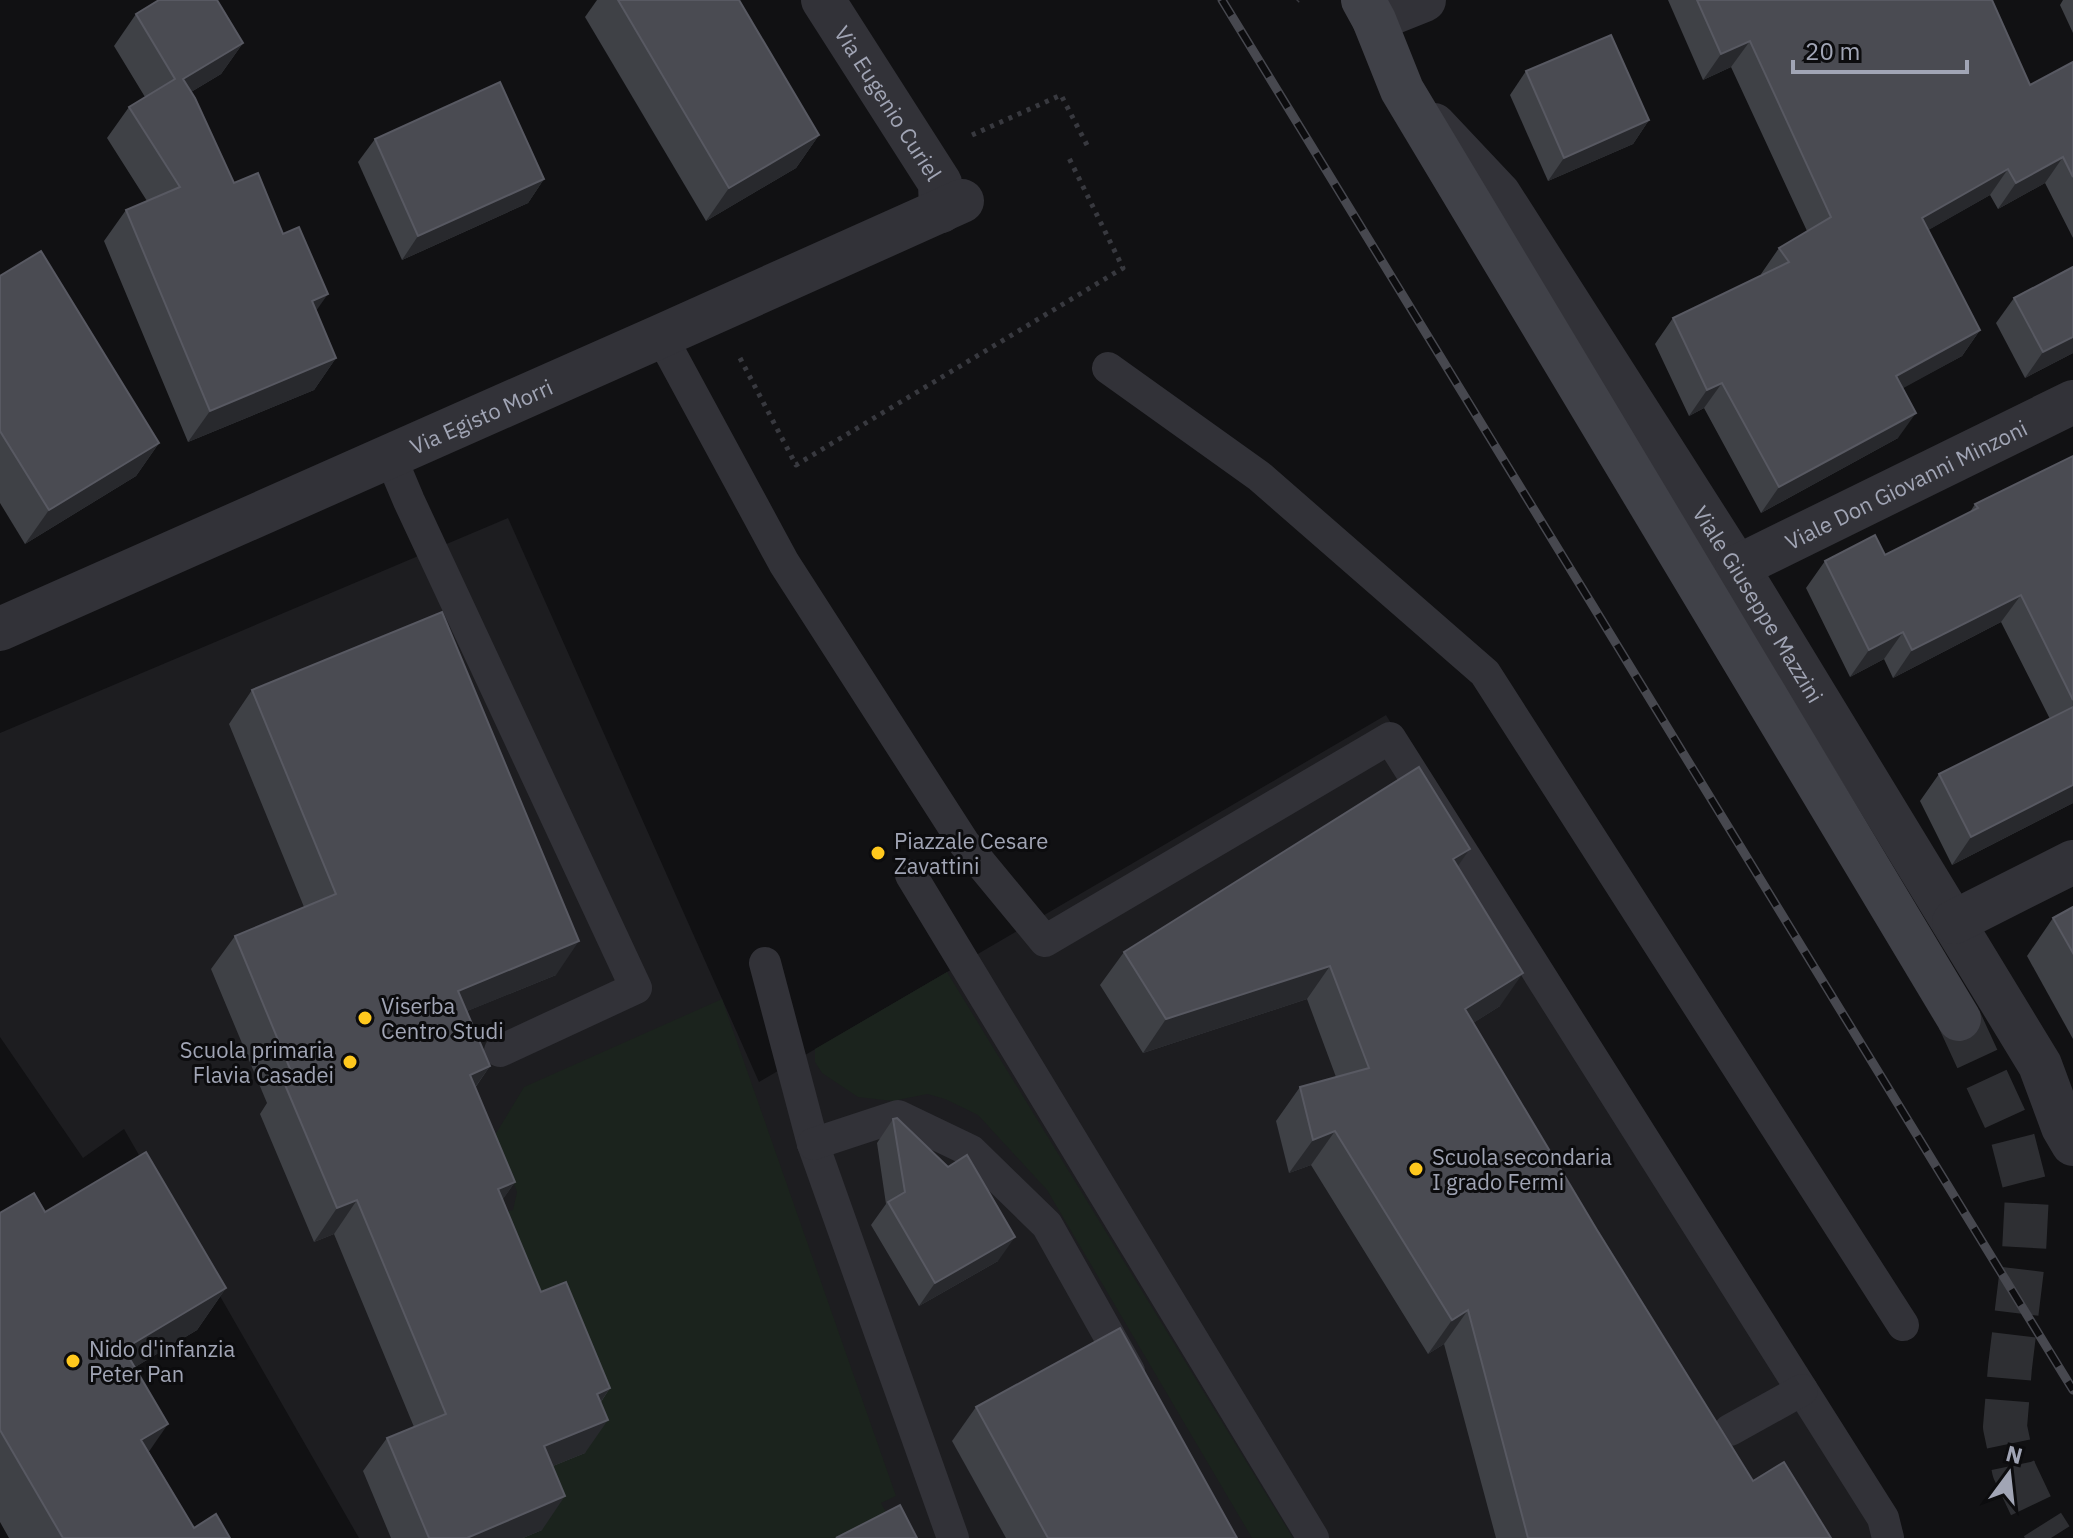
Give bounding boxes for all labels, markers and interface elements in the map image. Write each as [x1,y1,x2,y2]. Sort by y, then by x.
street label: Via Eugenio Curiel [829,20,949,186]
scale bar [1793,24,1967,74]
text: 20 m [1805,35,1860,67]
street label: Via Egisto Morri [405,372,557,460]
street label: Viale Don Giovanni Minzoni [1780,412,2032,556]
street label: Viale Giuseppe Mazzini [1687,500,1830,708]
place label: Piazzale Cesare Zavattini [894,826,1048,880]
marker: Piazzale Cesare Zavattini [869,844,887,862]
place label: Viserba Centro Studi [381,991,504,1045]
marker: Viserba Centro Studi [356,1009,374,1027]
place label: Scuola primaria Flavia Casadei [180,1035,334,1089]
marker: Scuola primaria Flavia Casadei [341,1053,359,1071]
place label: Scuola secondaria I grado Fermi [1432,1142,1612,1196]
marker: Scuola secondaria I grado Fermi [1407,1160,1425,1178]
place label: Nido d'infanzia Peter Pan [89,1334,235,1388]
marker: Nido d'infanzia Peter Pan [64,1352,82,1370]
north arrow [1969,1434,2049,1514]
text: N [2003,1438,2026,1470]

